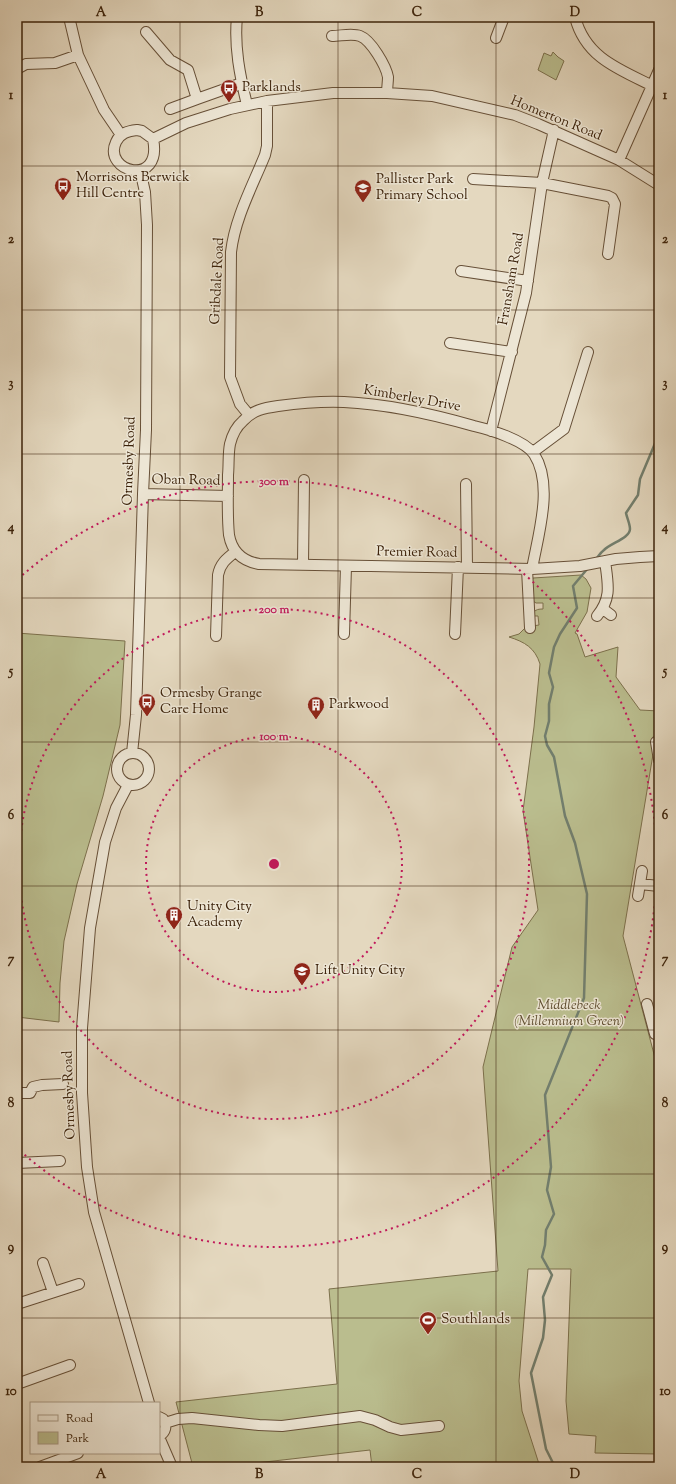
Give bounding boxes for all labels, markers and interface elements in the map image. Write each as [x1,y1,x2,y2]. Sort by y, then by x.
text: A [96,4,107,22]
text: B [255,4,264,22]
text: C [412,4,422,22]
text: D [570,4,580,22]
bus stop icon: Parklands [219,78,239,103]
place label: Parklands [242,78,301,98]
text: 1 [9,87,14,105]
text: 1 [663,87,668,105]
street label: Homerton Road [507,92,605,146]
place label: Morrisons Berwick Hill Centre [76,168,190,204]
place label: Pallister Park Primary School [376,170,468,206]
bus stop icon: Morrisons Berwick Hill Centre [53,176,73,201]
school or university icon: Pallister Park Primary School [353,178,373,203]
text: 2 [8,231,15,249]
street label: Fransham Road [494,231,530,327]
text: 2 [662,231,669,249]
street label: Gribdale Road [206,237,230,325]
text: 3 [8,375,14,393]
text: 3 [662,375,668,393]
street label: Kimberley Drive [362,381,462,417]
street label: Ormesby Road [118,416,142,506]
street label: Oban Road [151,470,221,492]
text: 300 m [259,473,289,491]
text: 4 [7,519,15,537]
text: 4 [661,519,669,537]
street label: Premier Road [376,542,458,564]
text: 200 m [259,601,289,619]
text: 5 [8,663,14,681]
text: 5 [662,663,668,681]
place label: Ormesby Grange Care Home [160,684,262,720]
bus stop icon: Ormesby Grange Care Home [137,692,157,717]
building icon: Parkwood [306,695,326,720]
place label: Parkwood [329,695,389,715]
text: 100 m [258,728,289,746]
text: 6 [8,807,15,825]
text: 6 [662,807,669,825]
centre of rings [267,857,281,871]
place label: Unity City Academy [187,897,252,933]
building icon: Unity City Academy [164,905,184,930]
text: 7 [8,951,15,969]
text: 7 [662,951,669,969]
school or university icon: Lift Unity City [292,961,312,986]
place label: Lift Unity City [315,961,405,981]
park label: Middlebeck (Millennium Green) [514,996,624,1032]
street label: Ormesby Road [58,1050,82,1140]
text: 8 [8,1095,15,1113]
text: 8 [662,1095,669,1113]
text: 9 [8,1239,15,1257]
text: 9 [662,1239,669,1257]
sports icon: Southlands [418,1310,438,1335]
place label: Southlands [441,1310,510,1330]
text: 10 [5,1383,17,1401]
text: 10 [659,1383,671,1401]
legend [30,1402,160,1454]
text: Road [66,1410,93,1428]
text: Park [66,1430,89,1448]
text: A [96,1466,107,1484]
text: B [255,1466,264,1484]
text: C [412,1466,422,1484]
text: D [570,1466,580,1484]

